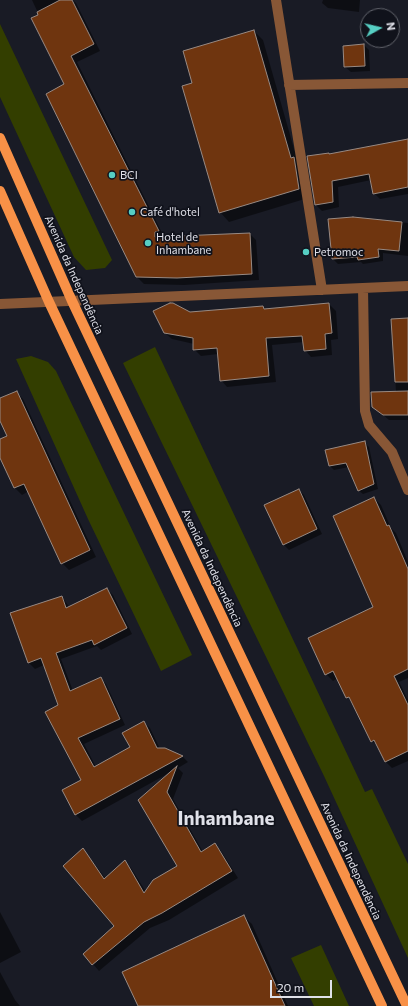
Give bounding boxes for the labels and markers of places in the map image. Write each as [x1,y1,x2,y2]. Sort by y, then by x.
place label: BCI [120,168,138,182]
marker: BCI [107,170,117,180]
place label: Café d'hotel [140,205,200,219]
marker: Café d'hotel [127,207,137,217]
place label: Hotel de Inhambane [156,230,211,256]
marker: Hotel de Inhambane [143,238,153,248]
place label: Petromoc [314,245,363,259]
marker: Petromoc [301,247,311,257]

